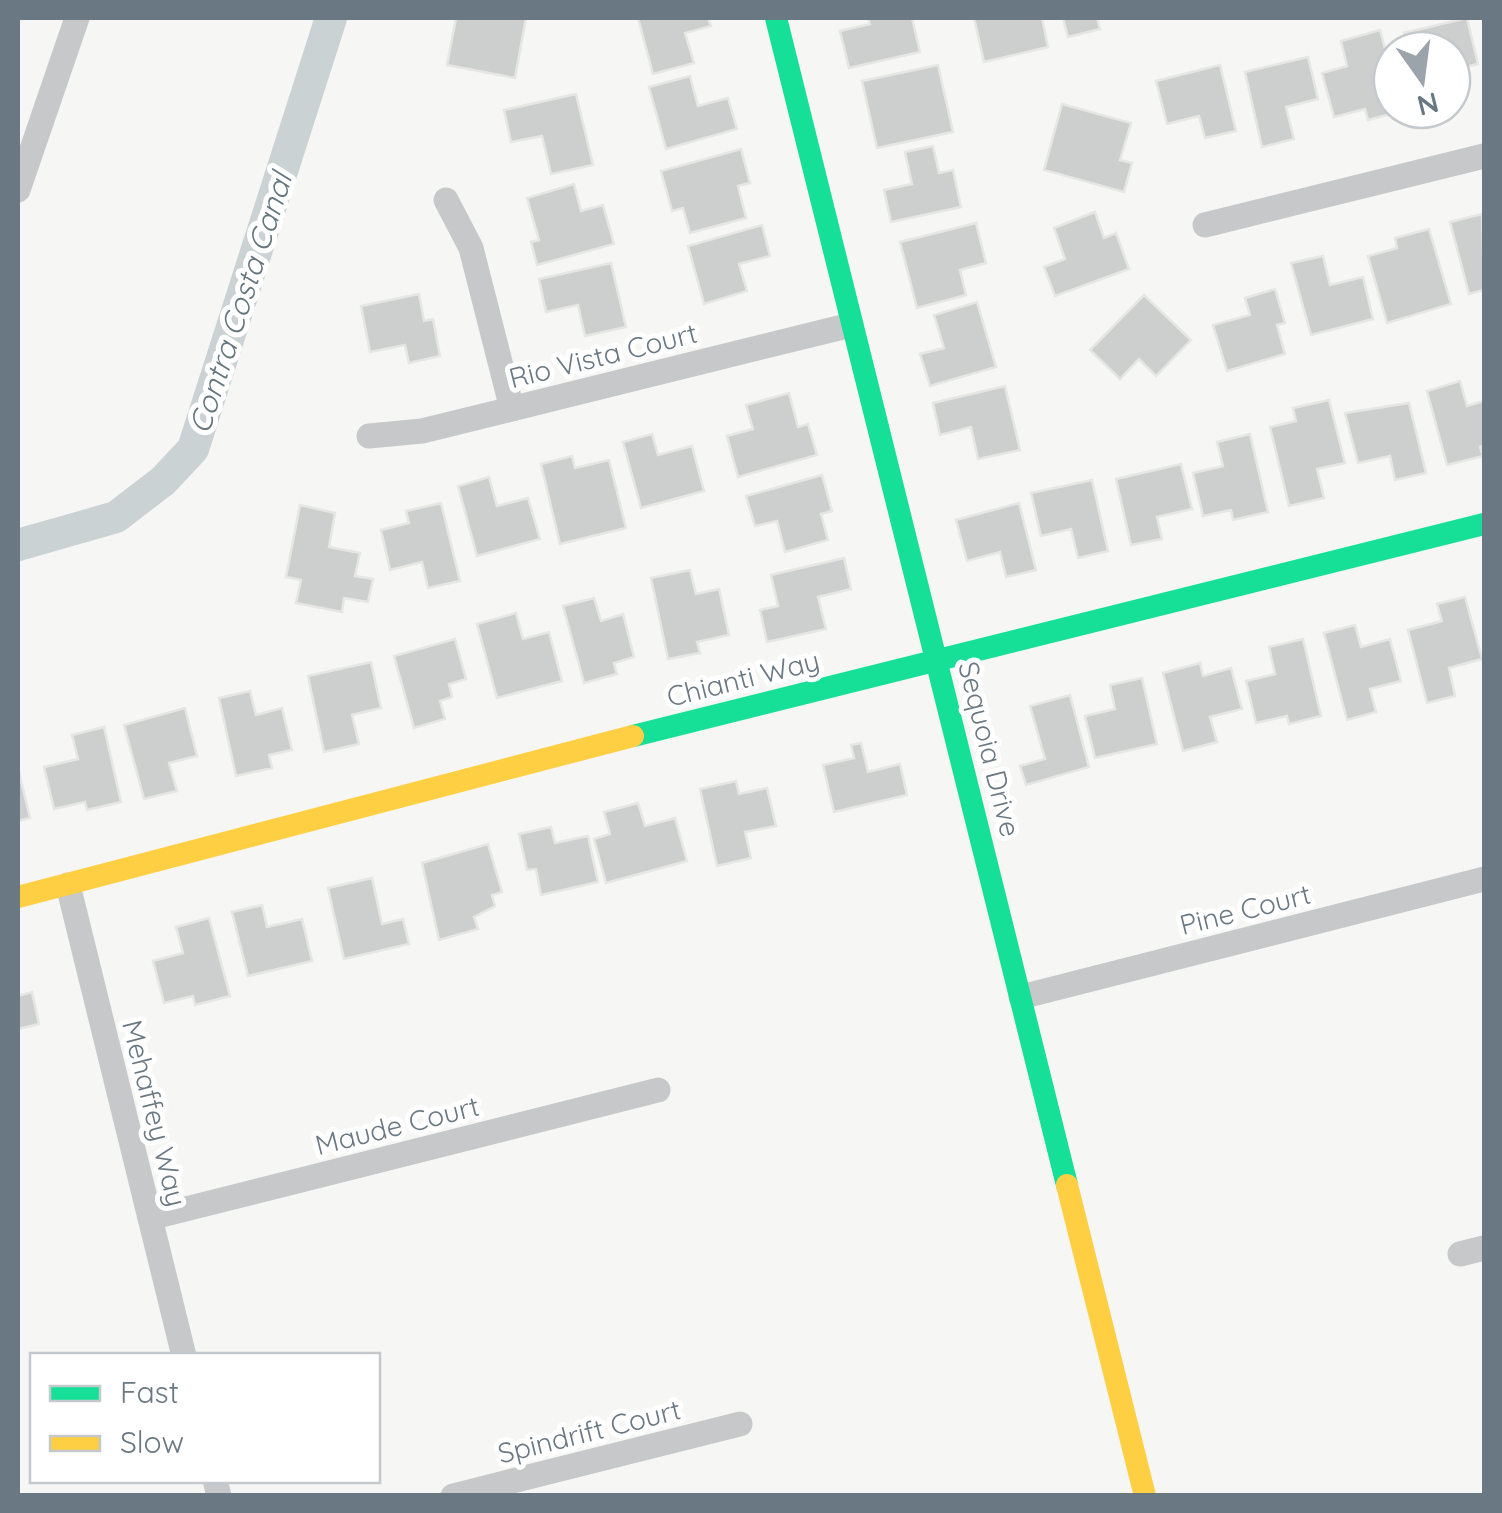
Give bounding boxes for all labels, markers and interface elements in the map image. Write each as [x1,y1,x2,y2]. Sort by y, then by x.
north arrow [1372,30,1472,130]
text: N [1414,85,1442,124]
water label: Contra Costa Canal [180,165,301,438]
street label: Rio Vista Court [505,315,701,395]
street label: Chianti Way [663,642,823,714]
street label: Sequoia Drive [951,658,1029,840]
street label: Pine Court [1176,876,1314,942]
street label: Mehaffey Way [115,1016,195,1210]
street label: Maude Court [311,1088,483,1162]
legend [30,1353,380,1483]
text: Fast [120,1373,179,1411]
street label: Spindrift Court [494,1391,684,1471]
text: Slow [120,1423,184,1461]

